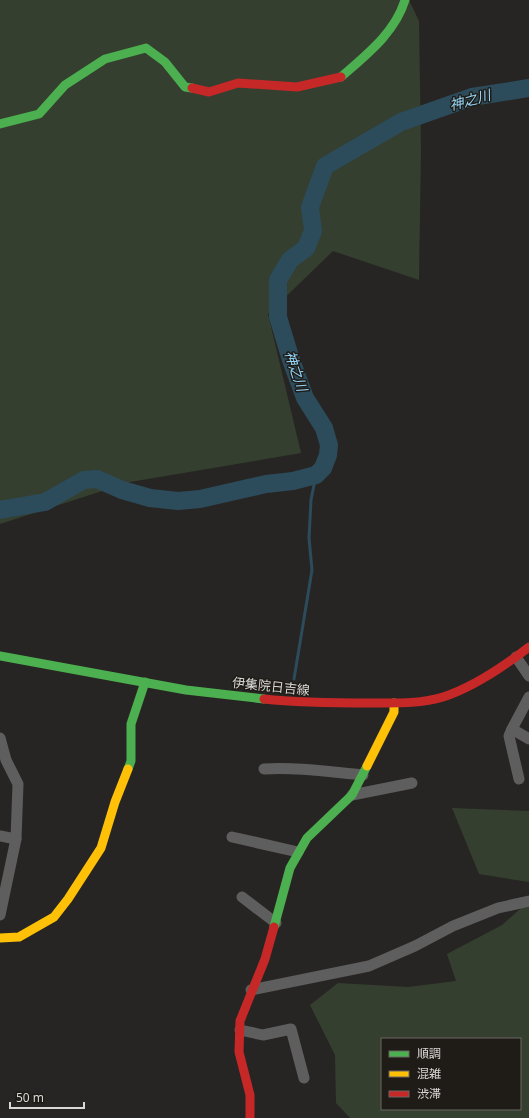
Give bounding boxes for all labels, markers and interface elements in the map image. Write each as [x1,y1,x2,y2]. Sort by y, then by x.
water label: 神之川 [447,84,495,114]
water label: 神之川 [281,348,313,396]
street label: 伊集院日吉線 [231,673,311,699]
legend [381,1038,521,1110]
text: 順調 [417,1045,441,1062]
text: 混雑 [417,1065,441,1082]
scale bar [10,1084,84,1110]
text: 渋滞 [417,1085,441,1102]
text: 50 m [16,1089,44,1106]

